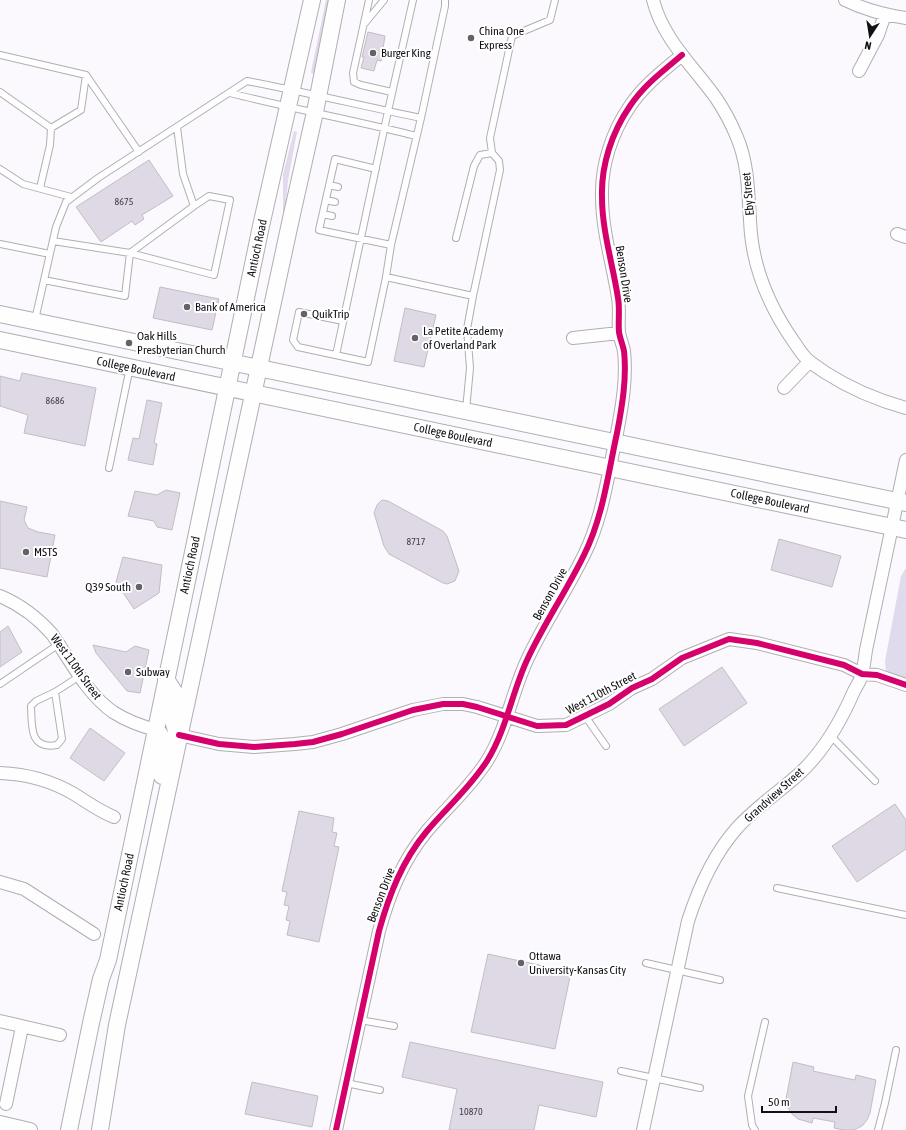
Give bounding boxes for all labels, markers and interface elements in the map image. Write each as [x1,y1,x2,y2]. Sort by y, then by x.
north arrow [850,16,890,56]
place label: China One Express [479,24,524,52]
marker: China One Express [466,33,476,43]
text: N [863,39,872,52]
place label: Burger King [381,46,432,60]
marker: Burger King [368,48,378,58]
street label: Eby Street [739,171,757,216]
house number: 8675 [115,196,134,207]
street label: Antioch Road [244,218,270,278]
street label: Benson Drive [613,244,635,304]
place label: Bank of America [195,300,266,314]
marker: Bank of America [182,302,192,312]
place label: QuikTrip [312,307,350,321]
marker: QuikTrip [299,309,309,319]
place label: La Petite Academy of Overland Park [423,324,503,352]
place label: Oak Hills Presbyterian Church [137,329,226,357]
marker: La Petite Academy of Overland Park [410,333,420,343]
marker: Oak Hills Presbyterian Church [124,338,134,348]
street label: College Boulevard [95,354,177,384]
house number: 8686 [46,395,65,406]
street label: College Boulevard [412,420,494,450]
street label: College Boulevard [729,486,811,516]
street label: Antioch Road [177,535,203,595]
house number: 8717 [407,536,426,547]
place label: MSTS [34,545,57,559]
marker: MSTS [21,547,31,557]
street label: Benson Drive [530,565,570,623]
place label: Q39 South [85,580,131,594]
marker: Q39 South [134,582,144,592]
street label: West 110th Street [48,632,105,703]
place label: Subway [136,665,170,679]
marker: Subway [123,667,133,677]
street label: West 110th Street [564,668,639,717]
street label: Grandview Street [741,764,807,825]
street label: Antioch Road [111,852,137,912]
street label: Benson Drive [364,866,398,924]
place label: Ottawa University-Kansas City [529,949,626,977]
marker: Ottawa University-Kansas City [516,958,526,968]
scale bar [762,1088,836,1114]
text: 50 m [768,1095,790,1109]
house number: 10870 [459,1106,483,1117]

